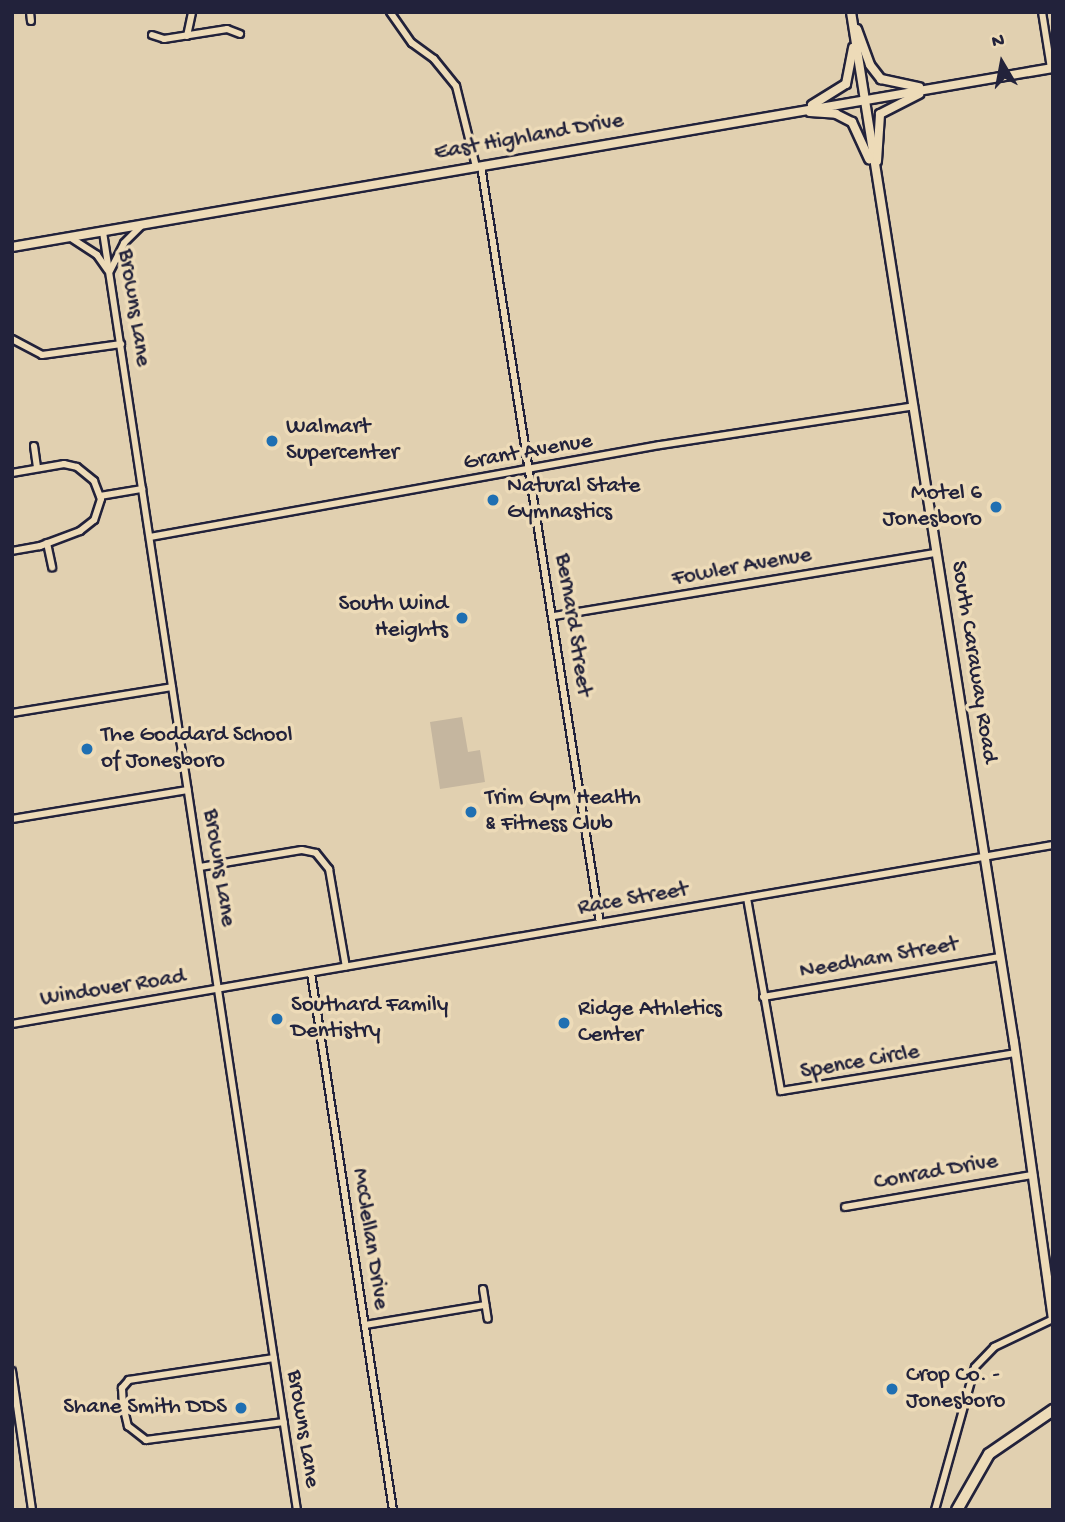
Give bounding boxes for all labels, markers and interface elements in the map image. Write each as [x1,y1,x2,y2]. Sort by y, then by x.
north arrow [967,28,1037,98]
text: N [990,29,1006,54]
street label: East Highland Drive [432,108,626,168]
street label: Browns Lane [110,247,156,369]
place label: Walmart Supercenter [286,414,399,468]
street label: Grant Avenue [461,428,595,478]
marker: Walmart Supercenter [264,433,280,449]
place label: Natural State Gymnastics [507,473,640,527]
place label: Motel 6 Jonesboro [882,480,982,534]
marker: Natural State Gymnastics [485,492,501,508]
marker: Motel 6 Jonesboro [988,499,1004,515]
street label: Fowler Avenue [670,542,814,594]
street label: Bernard Street [547,552,597,698]
street label: South Caraway Road [943,559,1003,765]
place label: South Wind Heights [338,591,448,645]
marker: South Wind Heights [454,610,470,626]
place label: The Goddard School of Jonesboro [101,722,293,776]
marker: The Goddard School of Jonesboro [79,741,95,757]
place label: Trim Gym Health & Fitness Club [485,785,641,839]
marker: Trim Gym Health & Fitness Club [463,804,479,820]
street label: Browns Lane [195,807,241,929]
street label: Race Street [576,877,690,923]
street label: Needham Street [798,931,960,987]
street label: Windover Road [38,964,188,1014]
place label: Southard Family Dentistry [291,992,448,1046]
place label: Ridge Athletics Center [578,996,722,1050]
marker: Southard Family Dentistry [269,1011,285,1027]
marker: Ridge Athletics Center [556,1015,572,1031]
street label: Spence Circle [798,1039,922,1087]
street label: Conrad Drive [872,1149,1000,1197]
street label: McClellan Drive [344,1166,394,1312]
place label: Crop Co. - Jonesboro [906,1362,1006,1416]
street label: Browns Lane [279,1368,325,1490]
marker: Crop Co. - Jonesboro [884,1381,900,1397]
place label: Shane Smith DDS [63,1394,227,1422]
marker: Shane Smith DDS [233,1400,249,1416]

